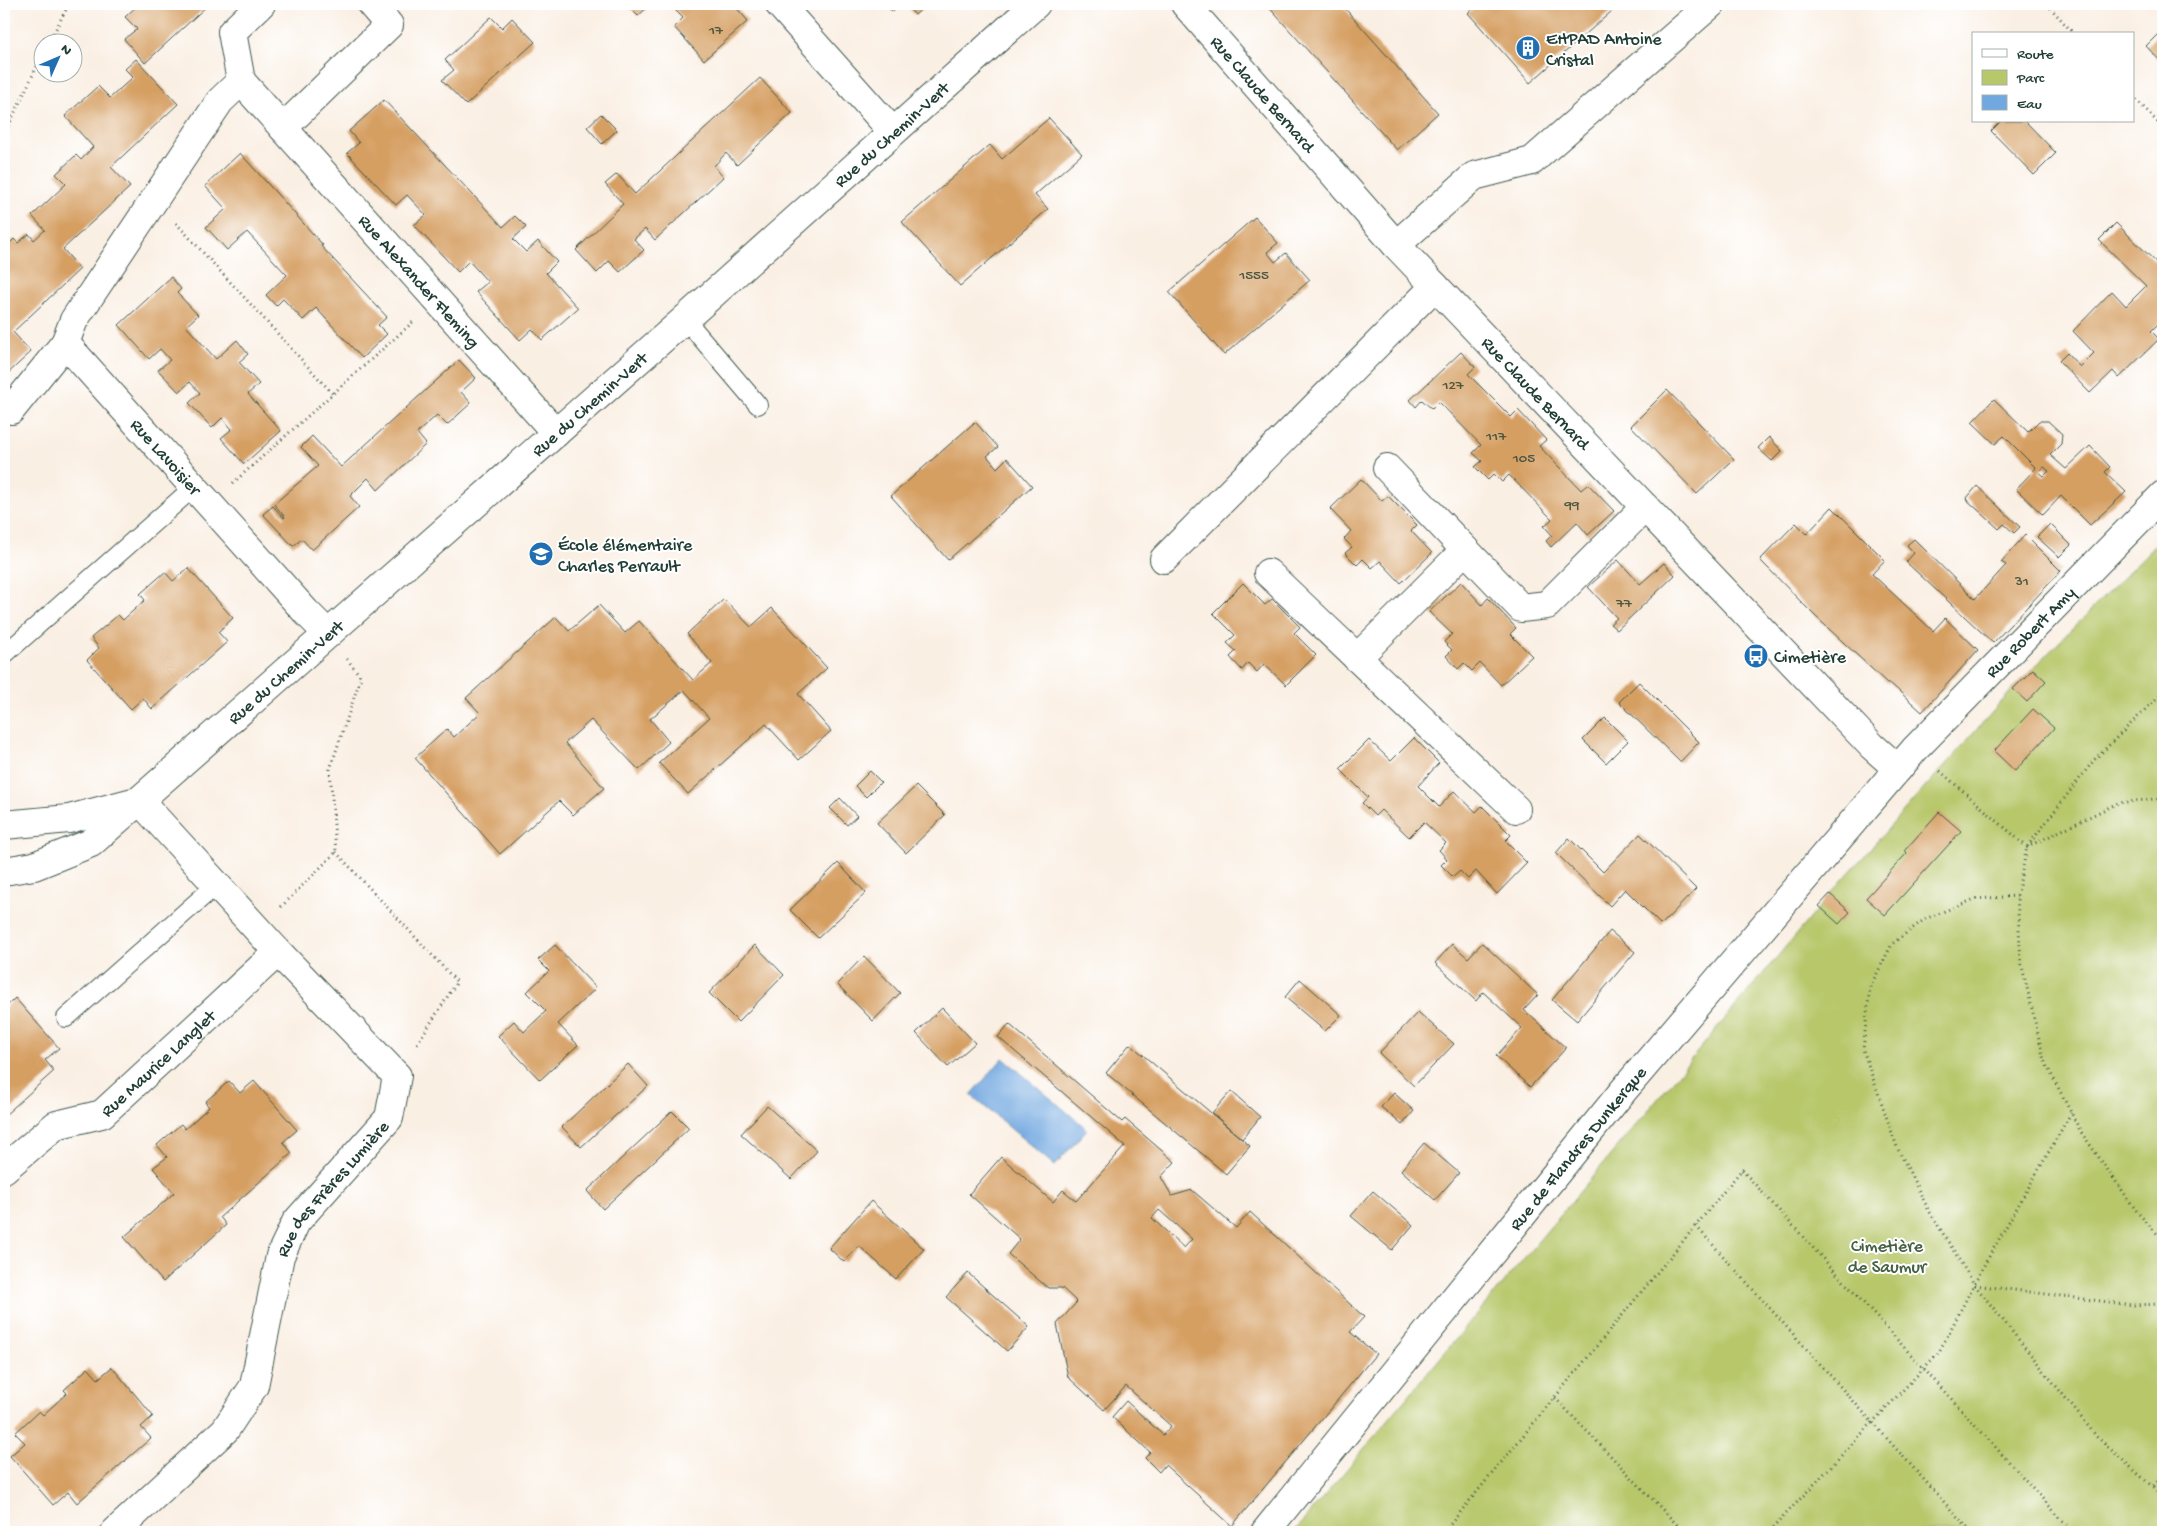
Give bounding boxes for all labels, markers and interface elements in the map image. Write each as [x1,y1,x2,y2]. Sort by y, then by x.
house number: 17 [708,22,724,40]
place label: EHPAD Antoine Cristal [1546,30,1662,72]
north arrow [32,32,82,82]
legend [1972,32,2134,122]
street label: Rue Claude Bernard [1205,33,1319,159]
building icon: EHPAD Antoine Cristal [1515,35,1541,61]
text: N [56,41,75,60]
text: Route [2017,46,2054,64]
text: Parc [2016,70,2045,88]
street label: Rue du Chemin-Vert [831,78,956,193]
text: Eau [2017,96,2042,114]
street label: Rue Alexander Fleming [353,211,483,353]
house number: 1555 [1238,267,1269,285]
street label: Rue Claude Bernard [1476,333,1594,456]
street label: Rue du Chemin-Vert [528,348,654,462]
house number: 127 [1441,377,1465,395]
street label: Rue Lavoisier [125,415,205,502]
house number: 117 [1485,428,1507,446]
house number: 105 [1512,450,1535,468]
house number: 99 [1563,497,1580,515]
place label: École élémentaire Charles Perrault [558,536,693,578]
school or university icon: École élémentaire Charles Perrault [528,541,554,567]
house number: 31 [2014,573,2029,591]
street label: Rue Robert Amy [1982,583,2081,683]
house number: 77 [1615,595,1633,613]
street label: Rue du Chemin-Vert [225,616,350,730]
bus stop icon: Cimetière [1743,643,1769,669]
place label: Cimetière [1774,648,1847,669]
street label: Rue Maurice Langlet [98,1006,222,1123]
street label: Rue de Flandres Dunkerque [1506,1063,1653,1236]
street label: Rue des Frères Lumière [273,1117,395,1261]
park label: Cimetière de Saumur [1848,1237,1928,1279]

